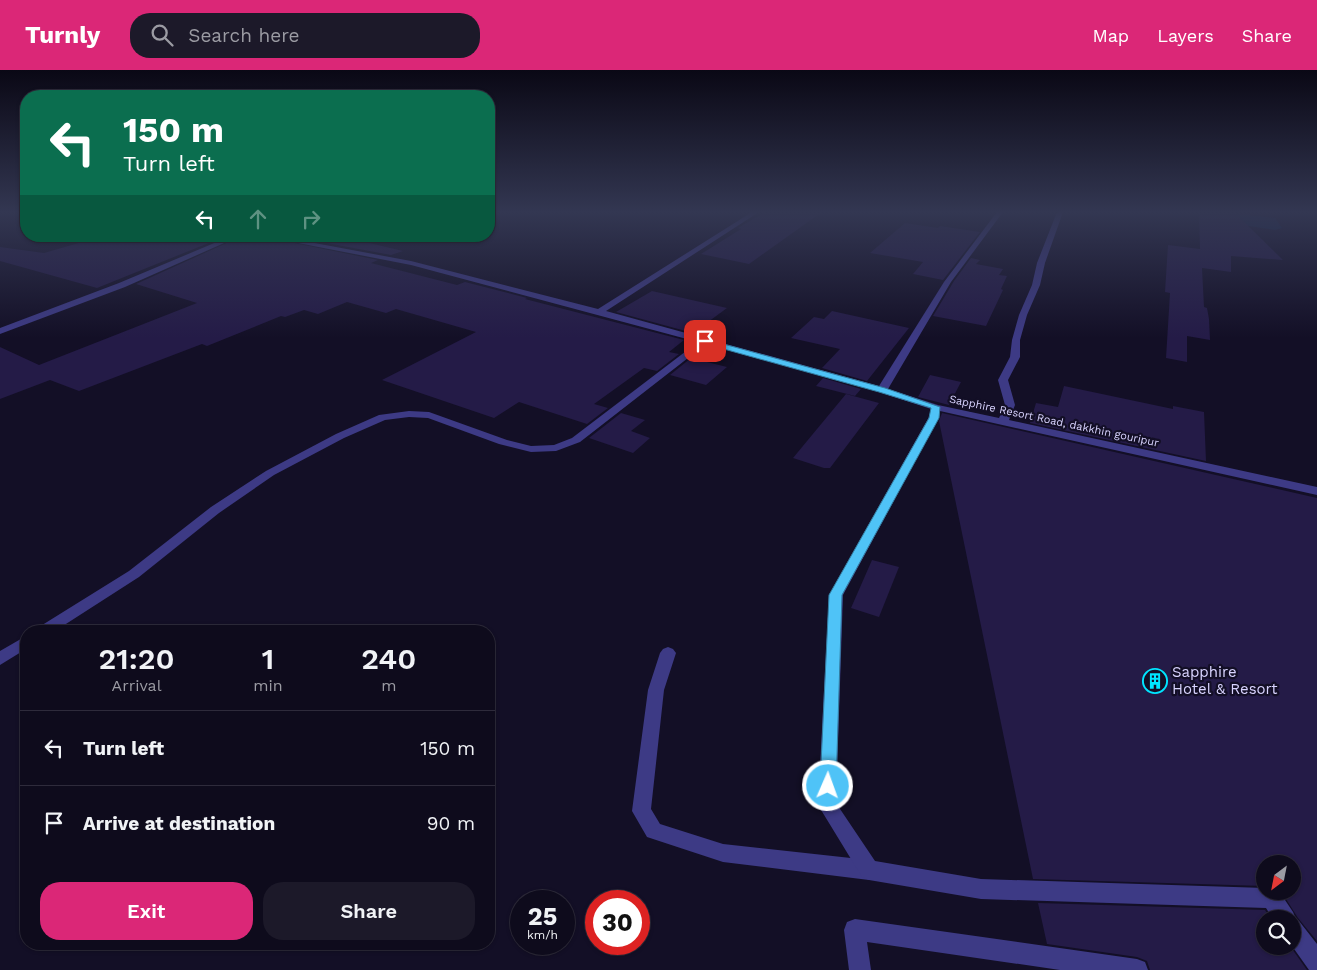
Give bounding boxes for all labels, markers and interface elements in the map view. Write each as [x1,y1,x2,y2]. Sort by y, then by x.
search box [130,13,480,58]
text: Turnly [25,21,100,49]
icon: search [148,21,176,49]
text: Search here [188,24,300,47]
text: Map [1092,25,1129,46]
text: Layers [1157,25,1214,46]
text: Share [1242,25,1292,46]
text: 150 m [123,109,224,151]
icon: left [40,110,105,175]
text: Turn left [123,151,215,176]
icon: left [191,205,219,233]
icon: ahead [244,205,272,233]
icon: right [297,205,325,233]
pin [684,320,726,362]
icon: arrive [691,327,719,355]
street label: Sapphire Resort Road, dakkhin gouripur [948,392,1160,450]
text: 21:20 [99,641,175,676]
text: 1 [262,641,274,676]
text: 240 [361,641,416,676]
place label: Sapphire Hotel & Resort [1172,663,1278,698]
building icon: Sapphire Hotel & Resort [1142,668,1168,694]
text: Arrival [112,676,162,695]
text: min [253,676,283,695]
text: m [381,676,396,695]
icon: left [40,734,68,762]
text: Turn left [83,737,164,760]
text: 150 m [420,737,475,760]
position arrow [801,759,853,811]
icon: arrive [40,809,68,837]
text: Arrive at destination [83,812,275,835]
text: 90 m [427,812,475,835]
north arrow [1256,855,1301,900]
map controls [1256,855,1301,955]
button: Exit [40,882,253,940]
button: Share [263,882,475,940]
speed limit sign: 30 [585,890,650,955]
text: 25 [528,902,557,931]
button: search [1256,910,1301,955]
text: km/h [527,928,558,942]

